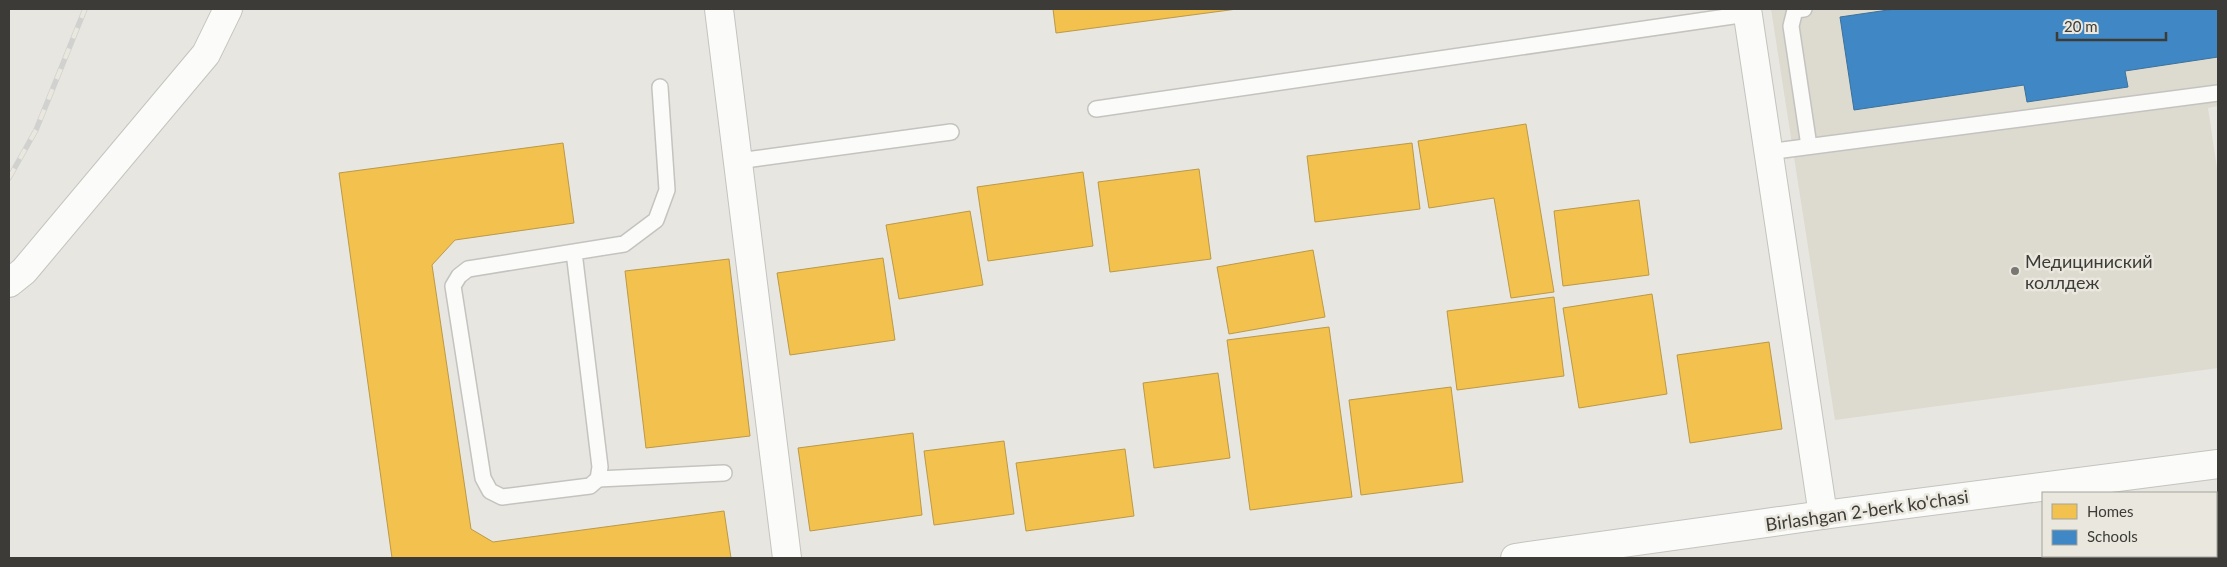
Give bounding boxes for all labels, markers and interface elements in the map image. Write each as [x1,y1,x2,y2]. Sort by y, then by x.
scale bar [2057,10,2166,42]
text: 20 m [2064,17,2098,35]
place label: Медициниский коллдеж [2025,250,2153,293]
marker: Медициниский коллдеж [2009,265,2021,277]
street label: Birlashgan 2-berk ko'chasi [1764,485,1970,535]
legend [2042,492,2217,557]
text: Homes [2087,502,2133,520]
text: Schools [2087,527,2138,545]

